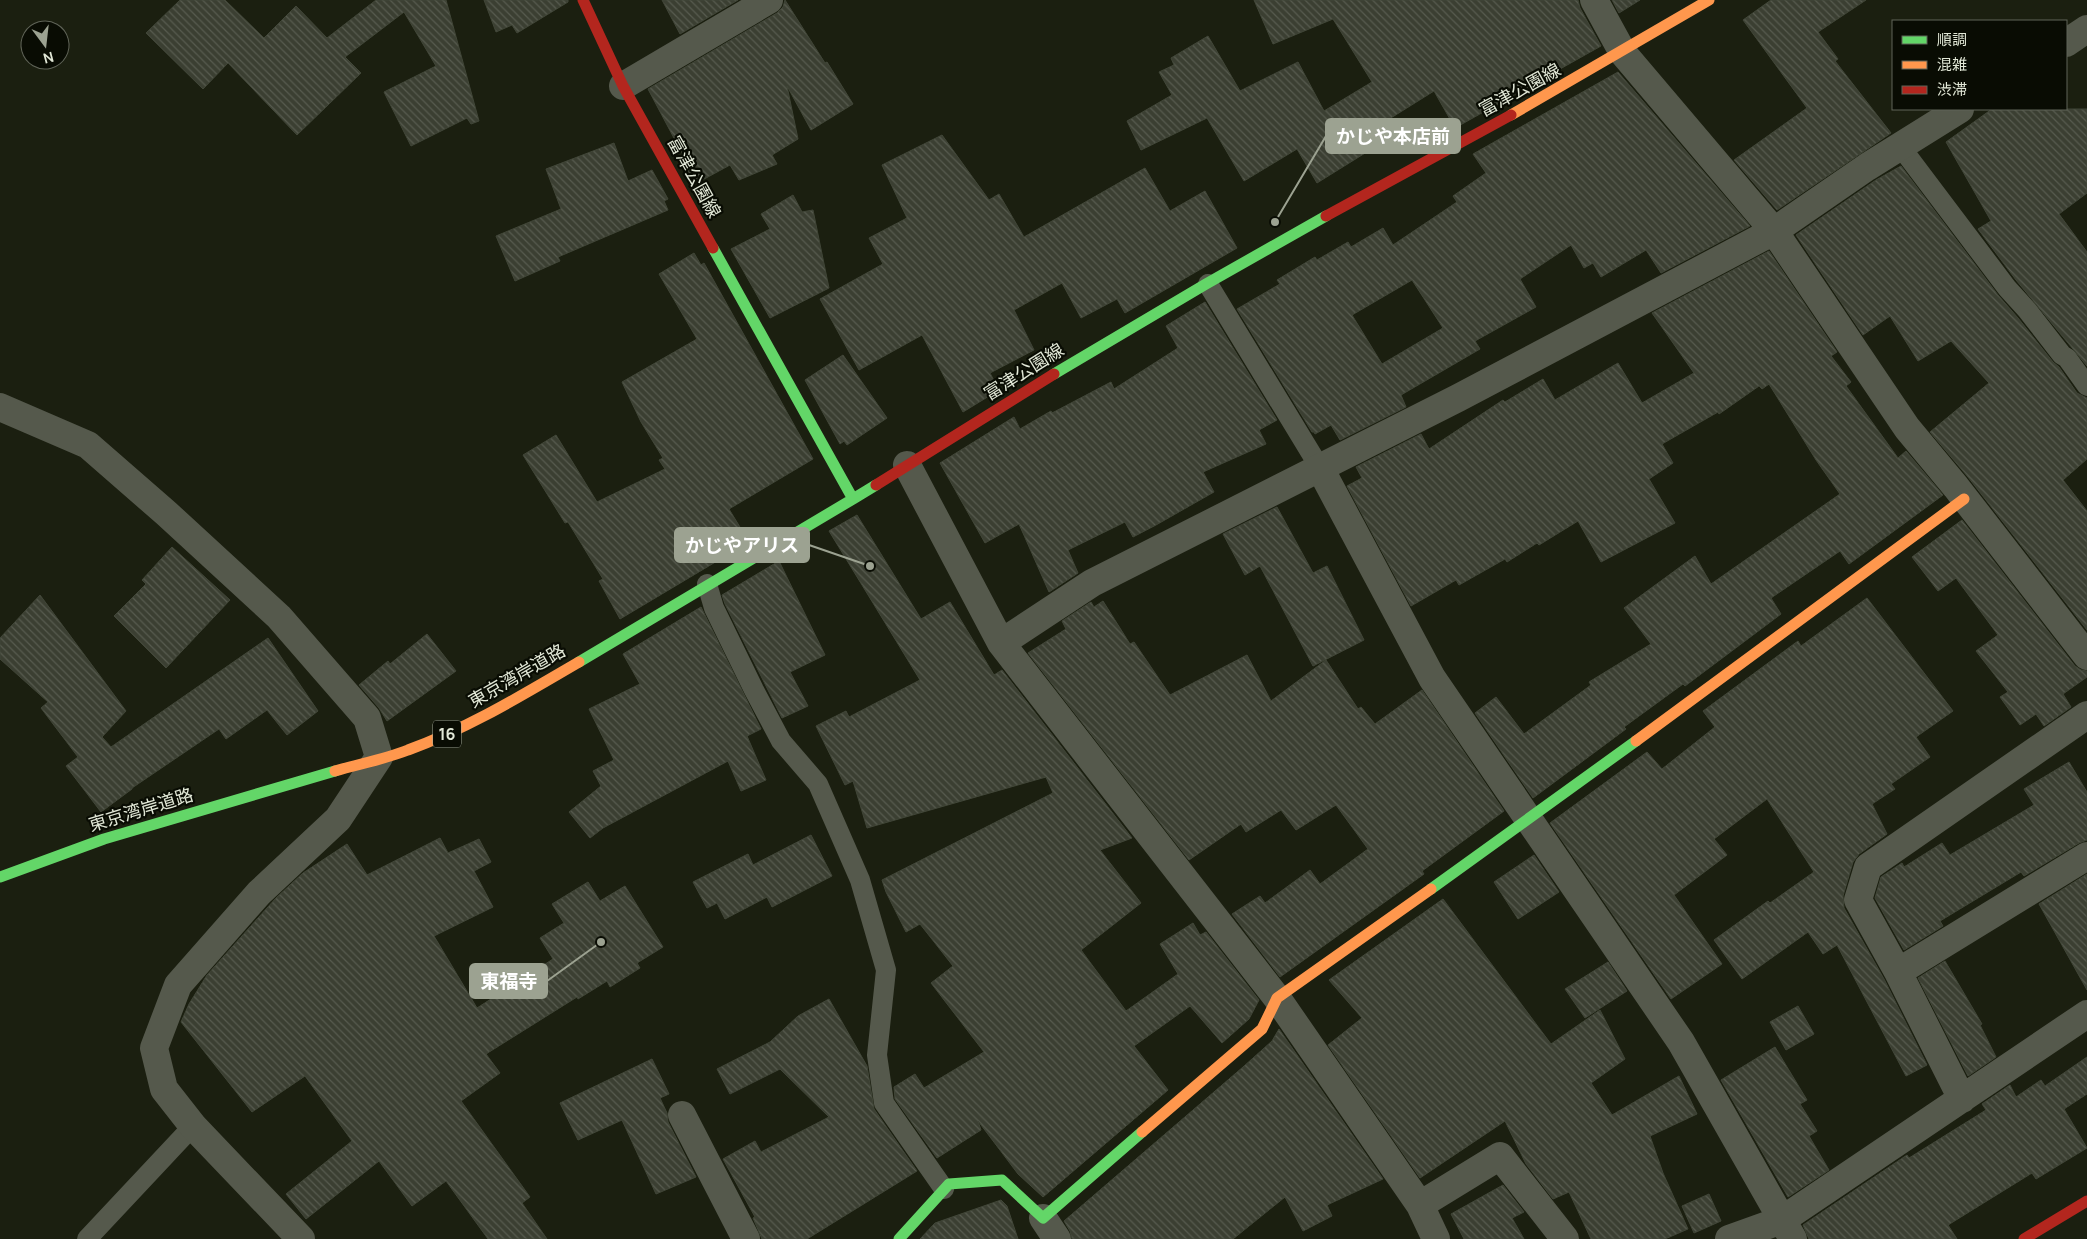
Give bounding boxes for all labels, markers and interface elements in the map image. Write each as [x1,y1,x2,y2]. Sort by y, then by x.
north arrow [20,20,70,70]
legend [1892,20,2067,110]
text: 順調 [1937,29,1967,50]
text: N [41,48,56,69]
text: 混雑 [1937,54,1967,75]
street label: 富津公園線 [1474,57,1565,121]
text: 渋滞 [1937,79,1967,100]
callout: かじや本店前 [1326,119,1460,153]
text: かじや本店前 [1336,123,1450,149]
street label: 富津公園線 [663,131,727,222]
street label: 富津公園線 [979,337,1068,405]
callout: かじやアリス [675,528,809,562]
text: かじやアリス [685,532,799,558]
street label: 東京湾岸道路 [464,638,569,713]
road number: 16 [433,721,461,748]
street label: 東京湾岸道路 [86,782,196,836]
callout: 東福寺 [470,964,547,998]
text: 東福寺 [480,968,538,994]

